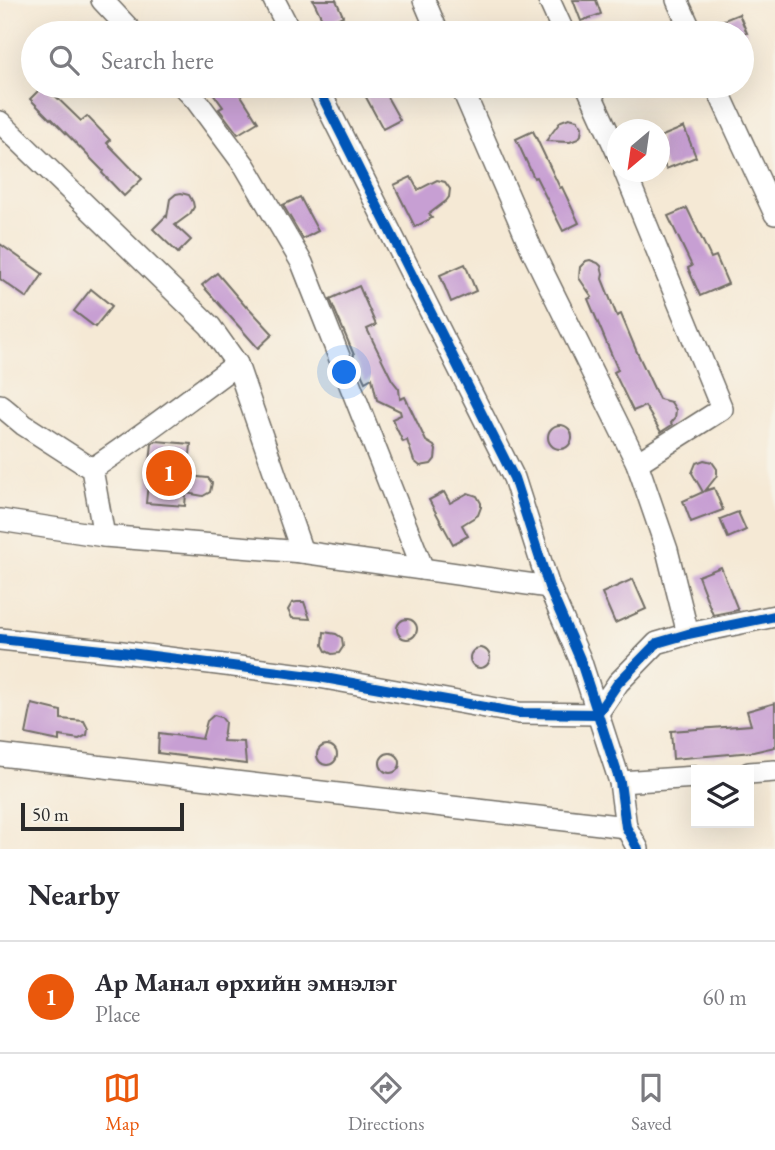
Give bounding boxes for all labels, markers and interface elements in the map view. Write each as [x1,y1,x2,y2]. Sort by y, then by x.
search box [21,21,754,98]
icon: search [45,41,83,79]
text: Search here [101,43,214,77]
north arrow [607,119,670,182]
your location [327,355,361,389]
pin: 1 [146,447,192,499]
map controls [691,765,754,828]
button: layers [691,765,754,828]
scale bar [21,800,184,832]
text: 50 m [32,802,69,827]
text: Nearby [28,875,120,914]
text: Ар Манал өрхийн эмнэлэг [95,965,397,999]
text: 1 [45,982,57,1012]
text: 60 m [702,982,747,1012]
text: Place [95,999,140,1029]
tab: Map [103,1069,141,1136]
tab: Directions [348,1069,424,1136]
tab: Saved [631,1069,672,1136]

